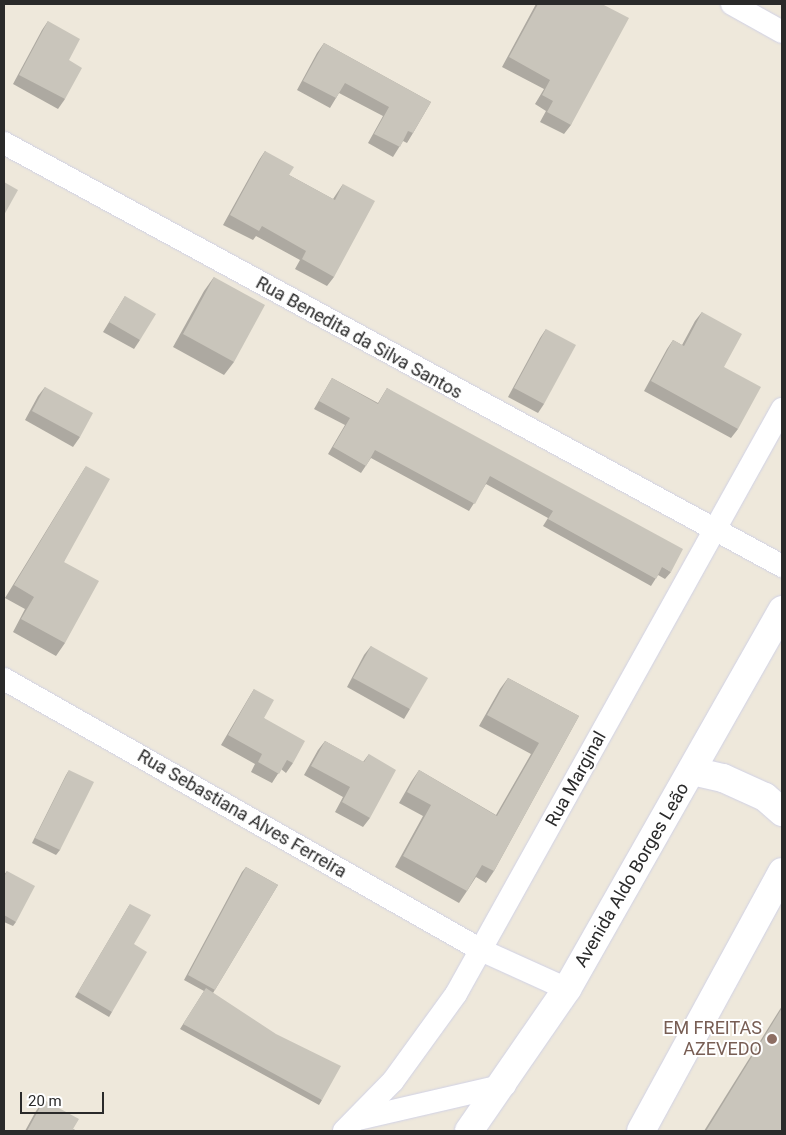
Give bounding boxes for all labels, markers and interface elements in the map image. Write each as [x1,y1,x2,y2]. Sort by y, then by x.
street label: Rua Benedita da Silva Santos [252,272,466,404]
street label: Rua Marginal [541,728,611,830]
street label: Rua Sebastiana Alves Ferreira [134,745,350,883]
street label: Avenida Aldo Borges Leão [570,779,694,971]
place label: EM FREITAS AZEVEDO [663,1018,762,1060]
marker: EM FREITAS AZEVEDO [766,1033,778,1045]
scale bar [22,1082,106,1114]
text: 20 m [28,1092,62,1110]

